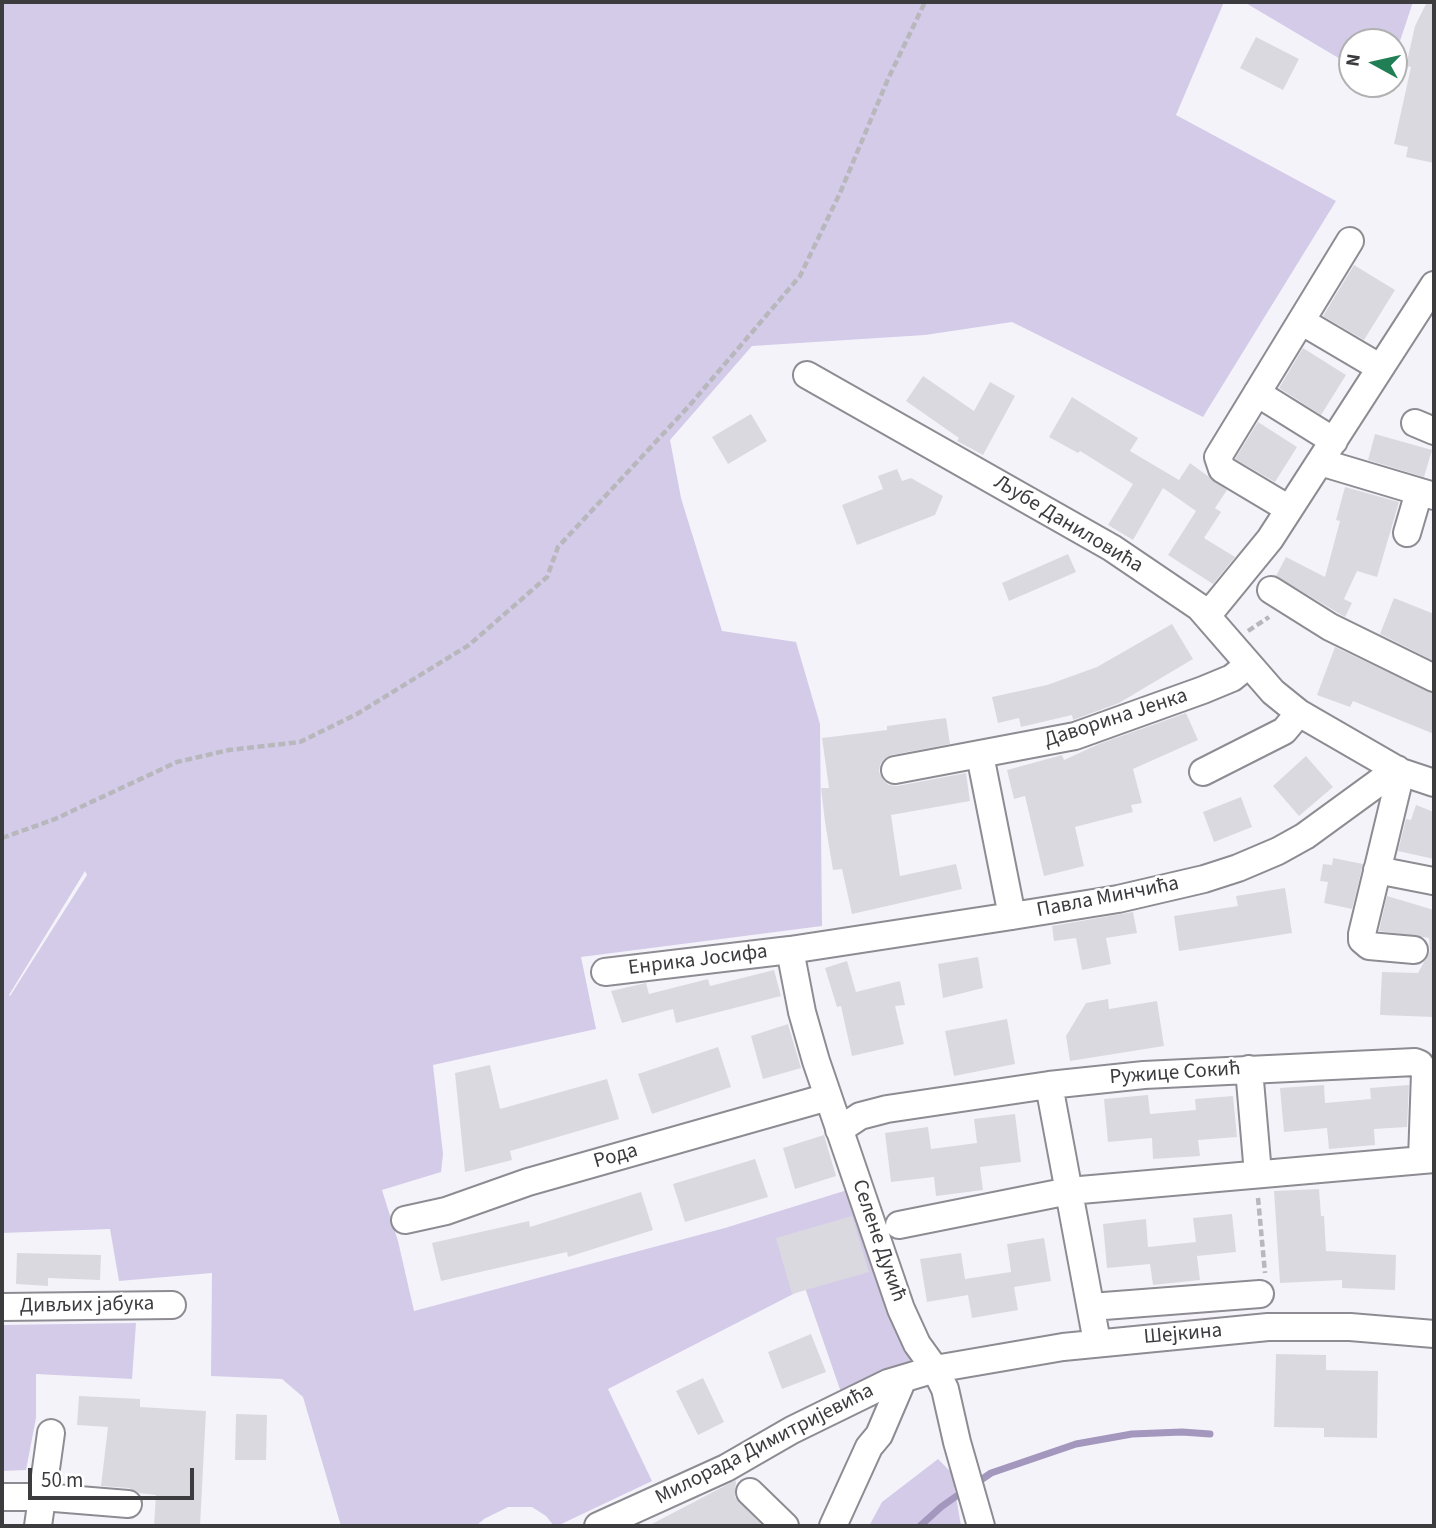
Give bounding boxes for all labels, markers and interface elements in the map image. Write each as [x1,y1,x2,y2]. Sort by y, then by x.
north arrow [1338,28,1408,98]
text: N [1339,52,1368,68]
street label: Љубе Даниловића [989,471,1147,579]
street label: Даворина Јенка [1041,684,1191,754]
street label: Павла Минчића [1035,872,1181,924]
street label: Енрика Јосифа [627,940,769,982]
street label: Ружице Сокић [1109,1057,1241,1091]
street label: Рода [591,1139,641,1175]
street label: Селене Дукић [845,1177,911,1305]
street label: Дивљих јабука [20,1292,154,1320]
street label: Шејкина [1143,1319,1223,1351]
street label: Милорада Димитријевића [652,1379,878,1511]
scale bar [32,1454,198,1498]
text: 50 m [41,1465,83,1495]

